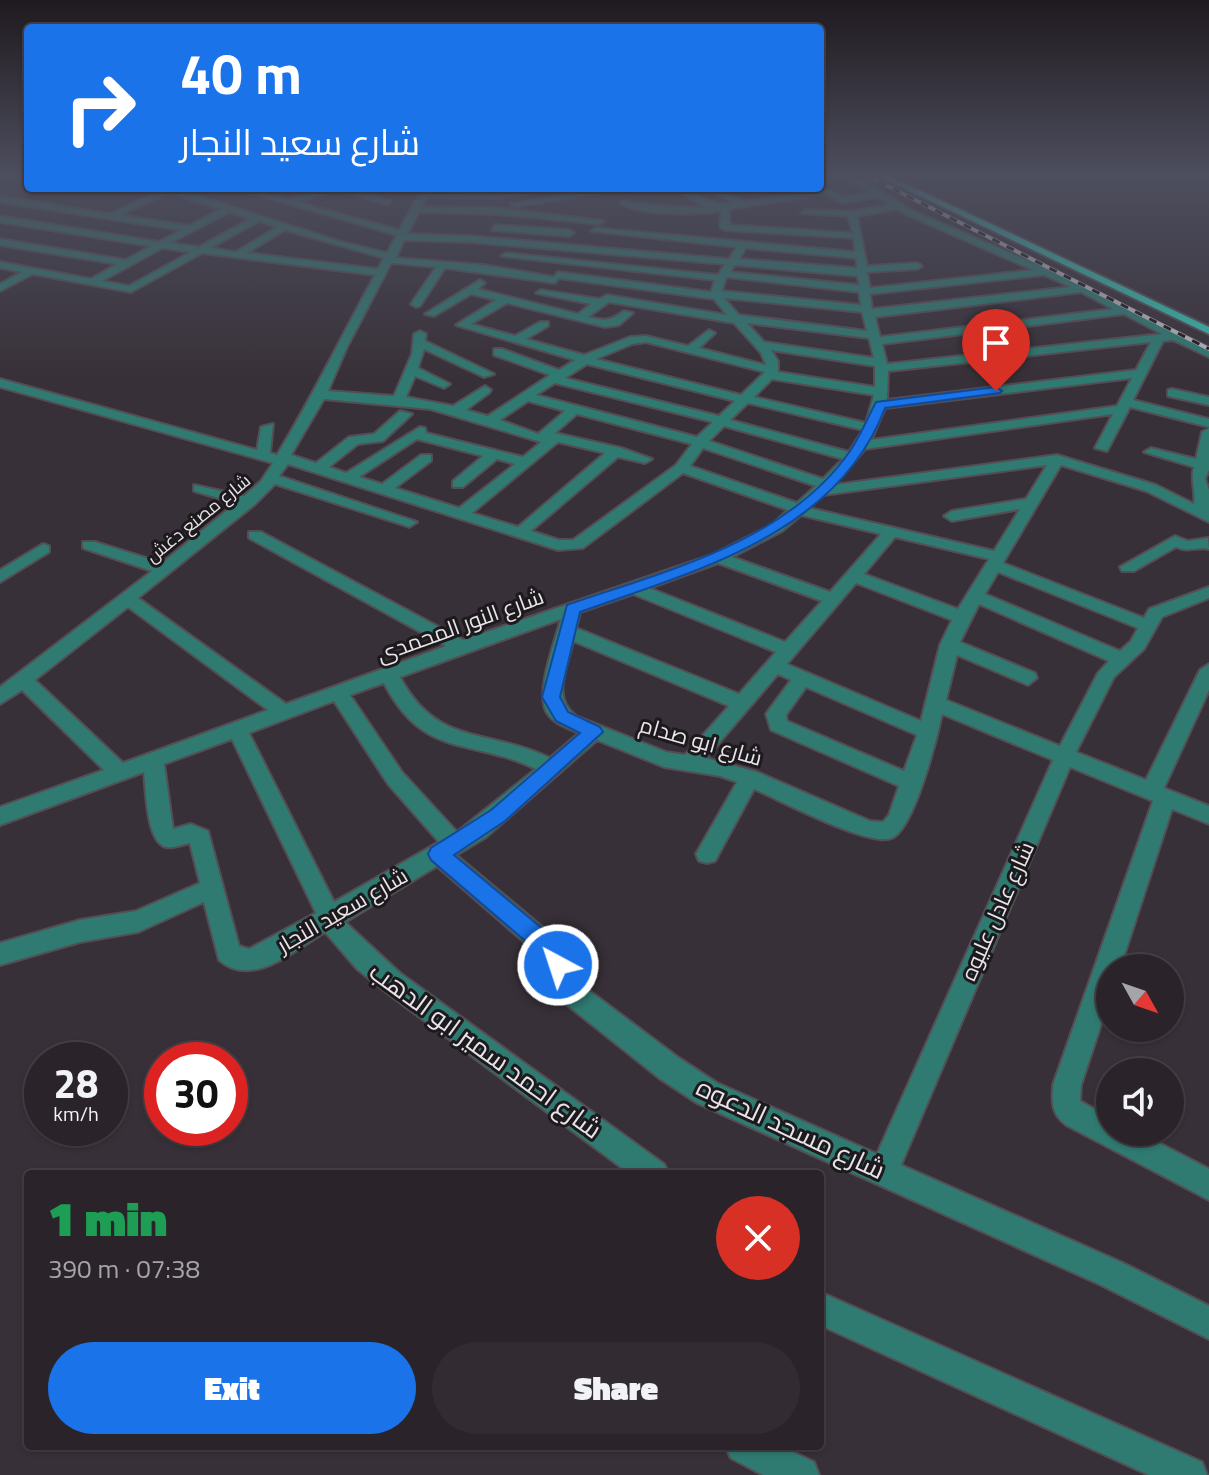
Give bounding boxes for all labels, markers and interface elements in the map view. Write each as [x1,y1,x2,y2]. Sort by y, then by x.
text: 40 m [180,31,302,116]
icon: right [48,56,152,160]
text: شارع سعيد النجار [180,114,420,169]
pin [962,309,1030,391]
icon: arrive [974,321,1018,365]
street label: شارع مصنع دغش [140,467,256,569]
street label: شارع النور المحمدى [372,579,548,671]
street label: شارع ابو صدام [636,707,766,775]
street label: شارع عادل عليوه [951,836,1043,986]
street label: شارع سعيد النجار [268,859,414,962]
position arrow [516,923,600,1007]
street label: شارع احمد سمير ابو الدهب [361,952,611,1148]
north arrow [1096,954,1184,1042]
map controls [1096,954,1184,1146]
speed limit sign: 30 [144,1042,248,1146]
text: 28 [54,1053,98,1114]
button: sound [1096,1058,1184,1146]
street label: شارع مسجد الدعوه [690,1067,892,1189]
text: km/h [53,1098,99,1129]
text: 1 min [48,1182,167,1255]
button: close [716,1196,800,1280]
text: 390 m · 07:38 [48,1249,200,1288]
button: Exit [48,1342,416,1434]
button: Share [432,1342,800,1434]

